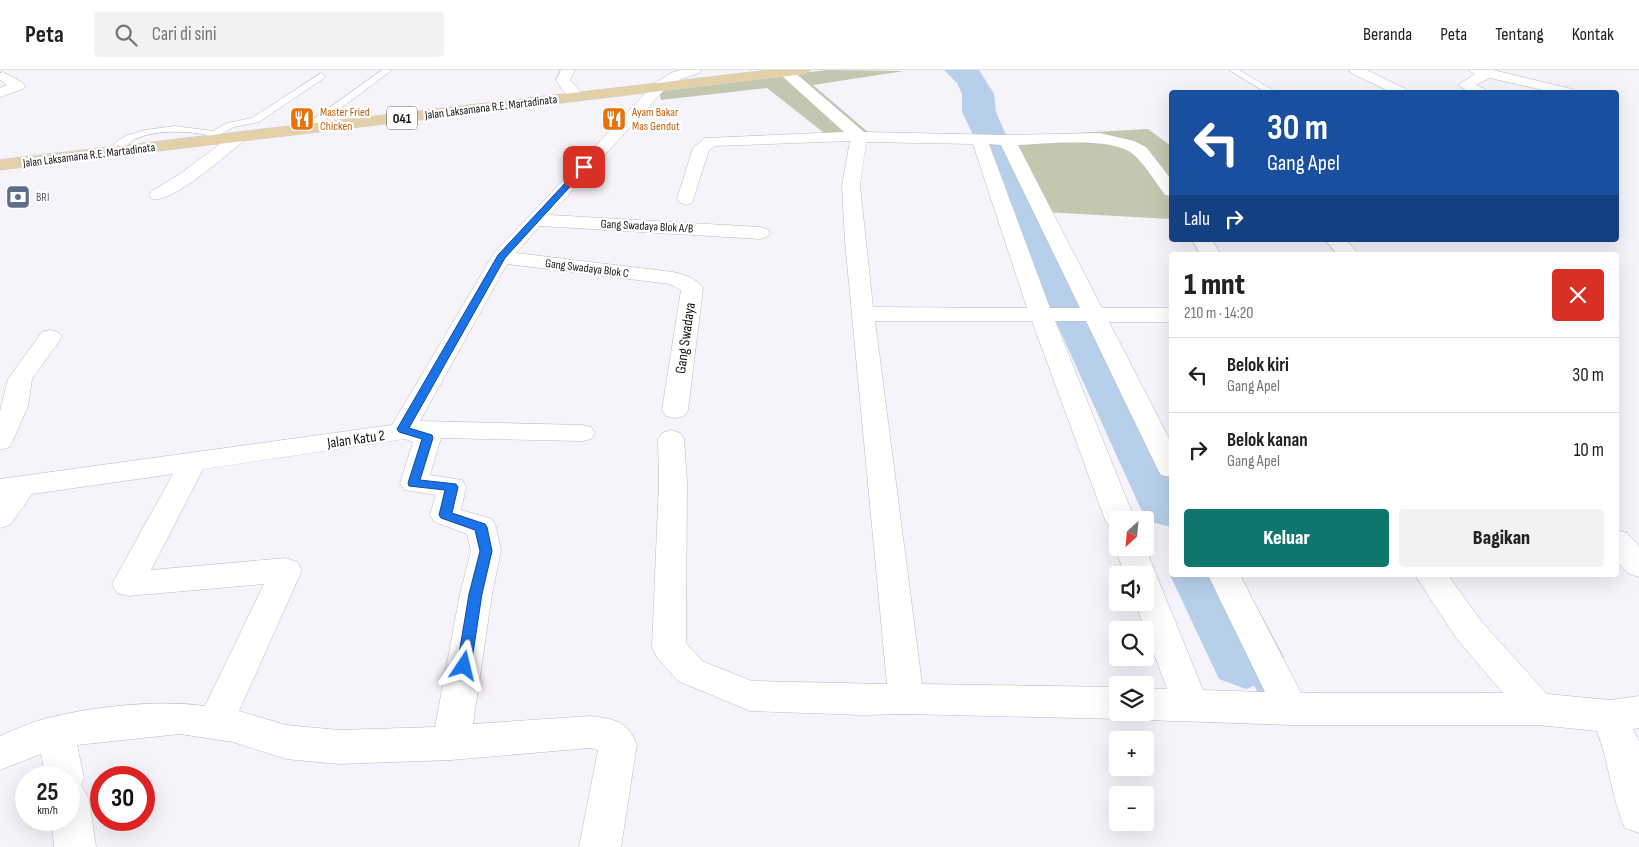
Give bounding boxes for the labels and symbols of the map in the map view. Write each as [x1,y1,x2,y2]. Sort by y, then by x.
street label: Jalan Laksamana R.E. Martadinata [423,92,558,123]
place label: Master Fried Chicken [320,105,370,134]
place label: Ayam Bakar Mas Gendut [631,105,680,134]
restaurant icon: Master Fried Chicken [289,106,315,132]
road number: 041 [387,106,417,129]
restaurant icon: Ayam Bakar Mas Gendut [601,106,627,132]
street label: Jalan Laksamana R.E. Martadinata [21,140,156,171]
pin [563,146,605,188]
bank icon: BRI [5,184,31,210]
place label: BRI [36,190,49,205]
street label: Gang Swadaya Blok A/B [600,217,694,236]
street label: Gang Swadaya Blok C [544,256,630,281]
street label: Gang Swadaya [671,301,700,375]
street label: Jalan Katu 2 [325,426,386,453]
north arrow [1109,511,1154,556]
position arrow [437,639,489,691]
speed limit sign: 30 [90,766,155,831]

